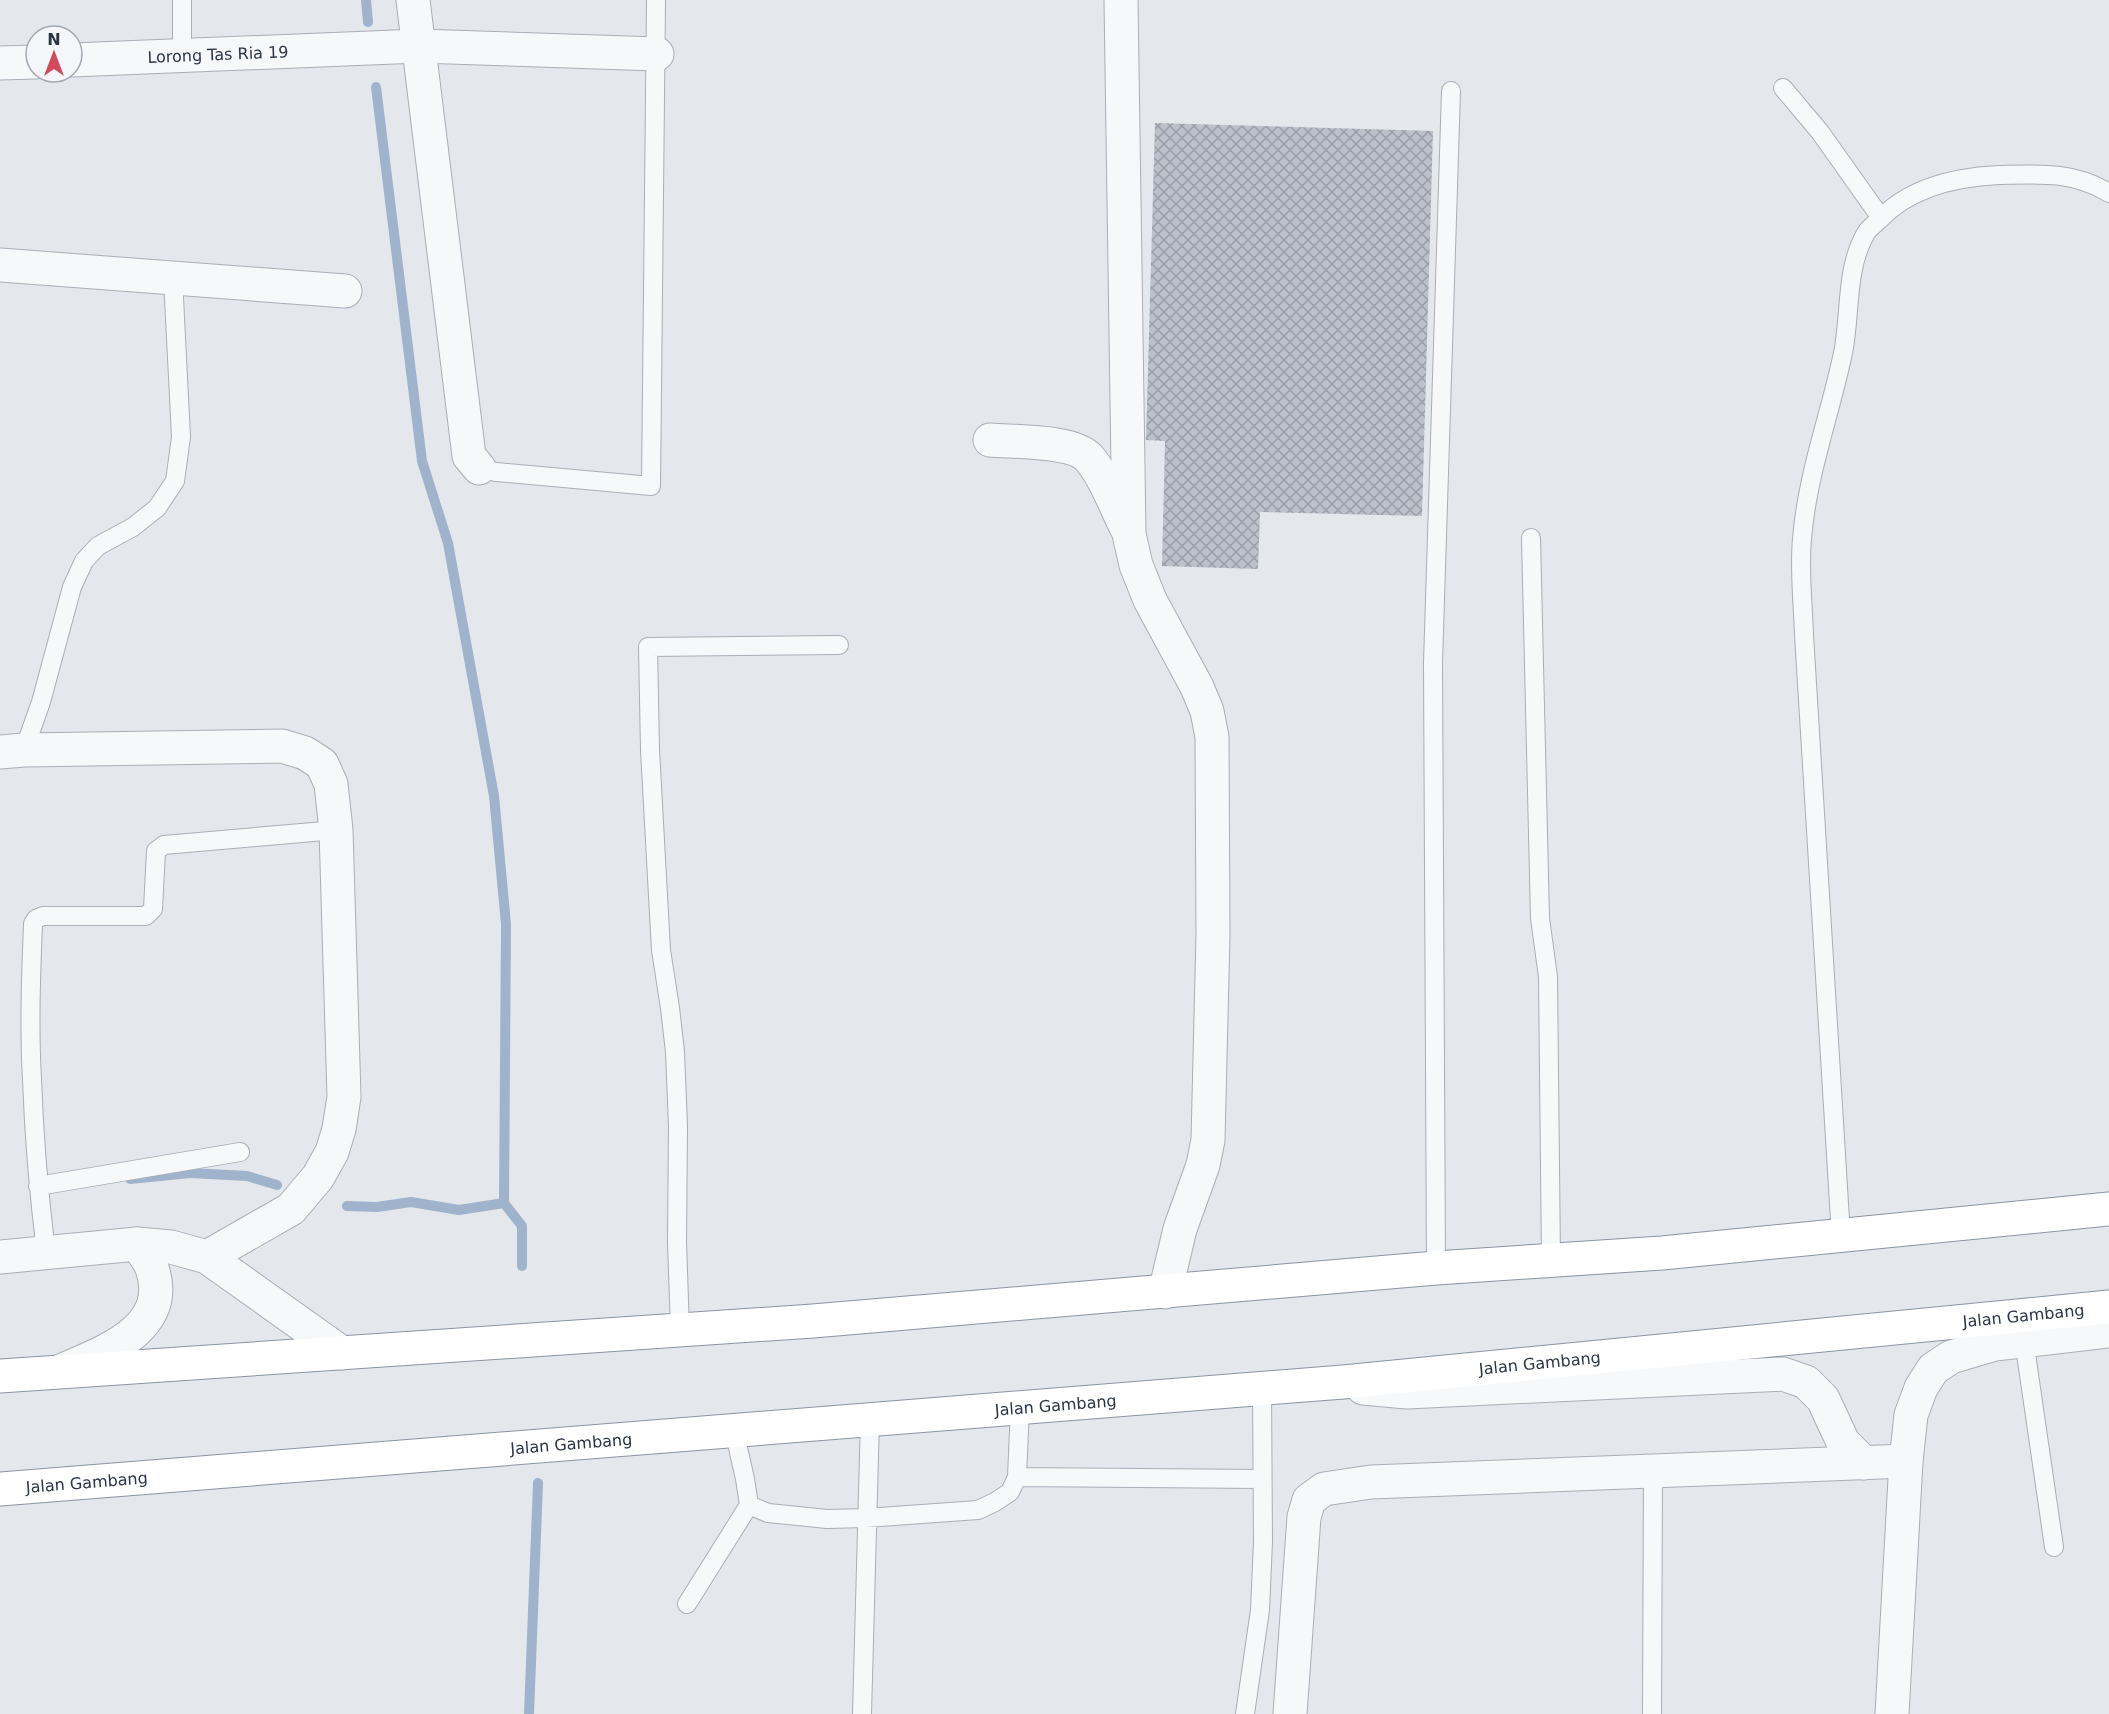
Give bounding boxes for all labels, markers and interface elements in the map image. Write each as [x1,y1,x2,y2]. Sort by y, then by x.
north arrow [24,24,84,84]
text: N [47,30,61,49]
street label: Lorong Tas Ria 19 [147,42,289,66]
street label: Jalan Gambang [1961,1300,2085,1331]
street label: Jalan Gambang [1477,1347,1601,1378]
street label: Jalan Gambang [993,1391,1117,1419]
street label: Jalan Gambang [509,1429,633,1458]
street label: Jalan Gambang [24,1468,148,1496]

